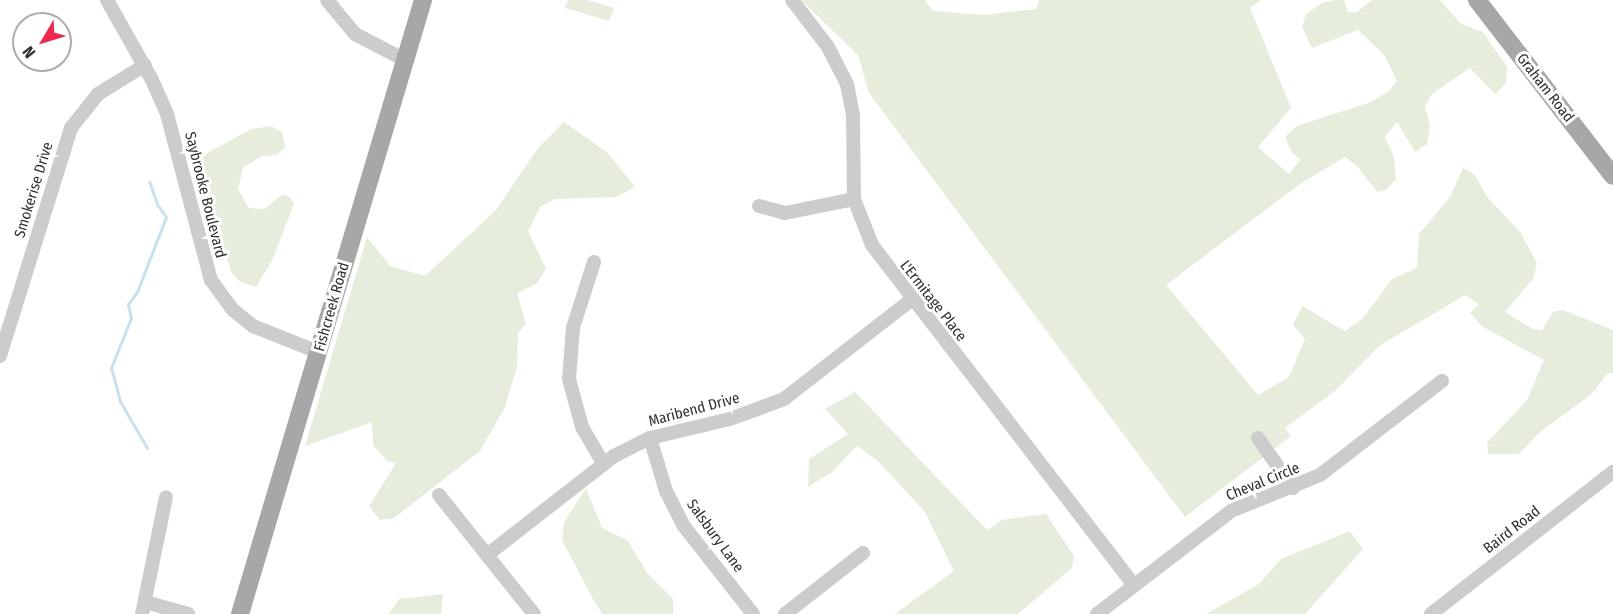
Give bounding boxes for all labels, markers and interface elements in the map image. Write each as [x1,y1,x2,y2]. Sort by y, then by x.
north arrow [12,12,72,72]
text: N [19,43,39,62]
street label: Graham Road [1513,50,1577,126]
street label: Saybrooke Boulevard [181,130,229,260]
street label: Smokerise Drive [11,140,57,240]
street label: L'Ermitage Place [896,257,970,345]
street label: Fishcreek Road [311,260,353,354]
street label: Maribend Drive [646,389,742,431]
street label: Cheval Circle [1224,459,1302,505]
street label: Salsbury Lane [683,496,747,576]
street label: Baird Road [1480,502,1544,558]

